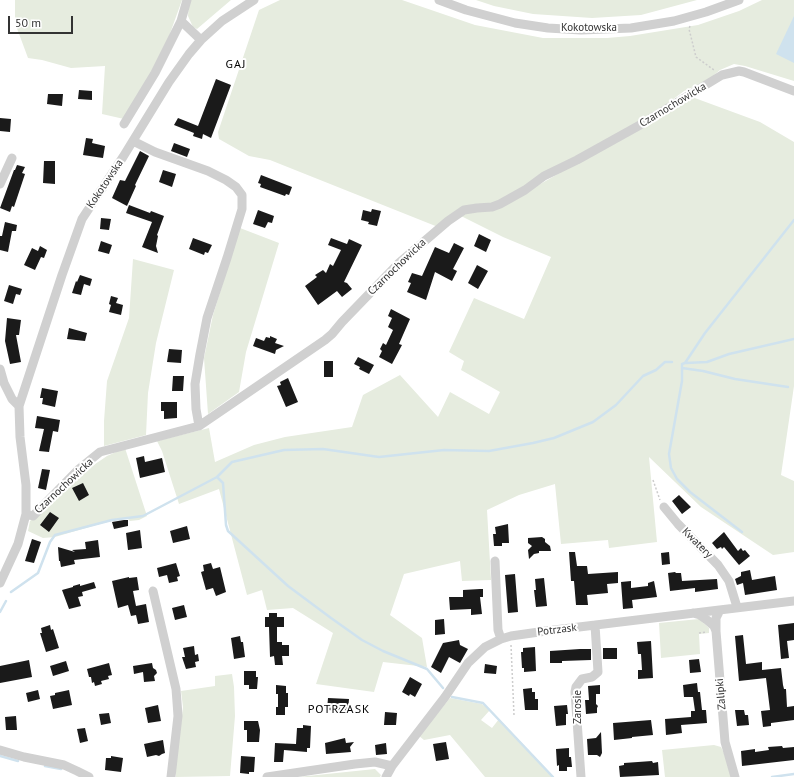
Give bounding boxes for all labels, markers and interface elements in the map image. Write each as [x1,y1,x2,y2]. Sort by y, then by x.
scale bar [10,8,75,34]
text: 50 m [15,15,41,30]
street label: Kokotowska [561,21,617,35]
district label: GAJ [226,58,246,72]
street label: Czarnochowicka [637,80,709,130]
street label: Kokotowska [84,157,126,211]
street label: Czarnochowicka [365,236,429,298]
street label: Czarnochowicka [32,455,96,517]
street label: Kwatery [679,525,715,561]
street label: Potrzask [537,621,577,639]
street label: Zalipki [713,678,729,710]
street label: Zarosie [571,690,585,724]
district label: POTRZASK [308,703,370,717]

